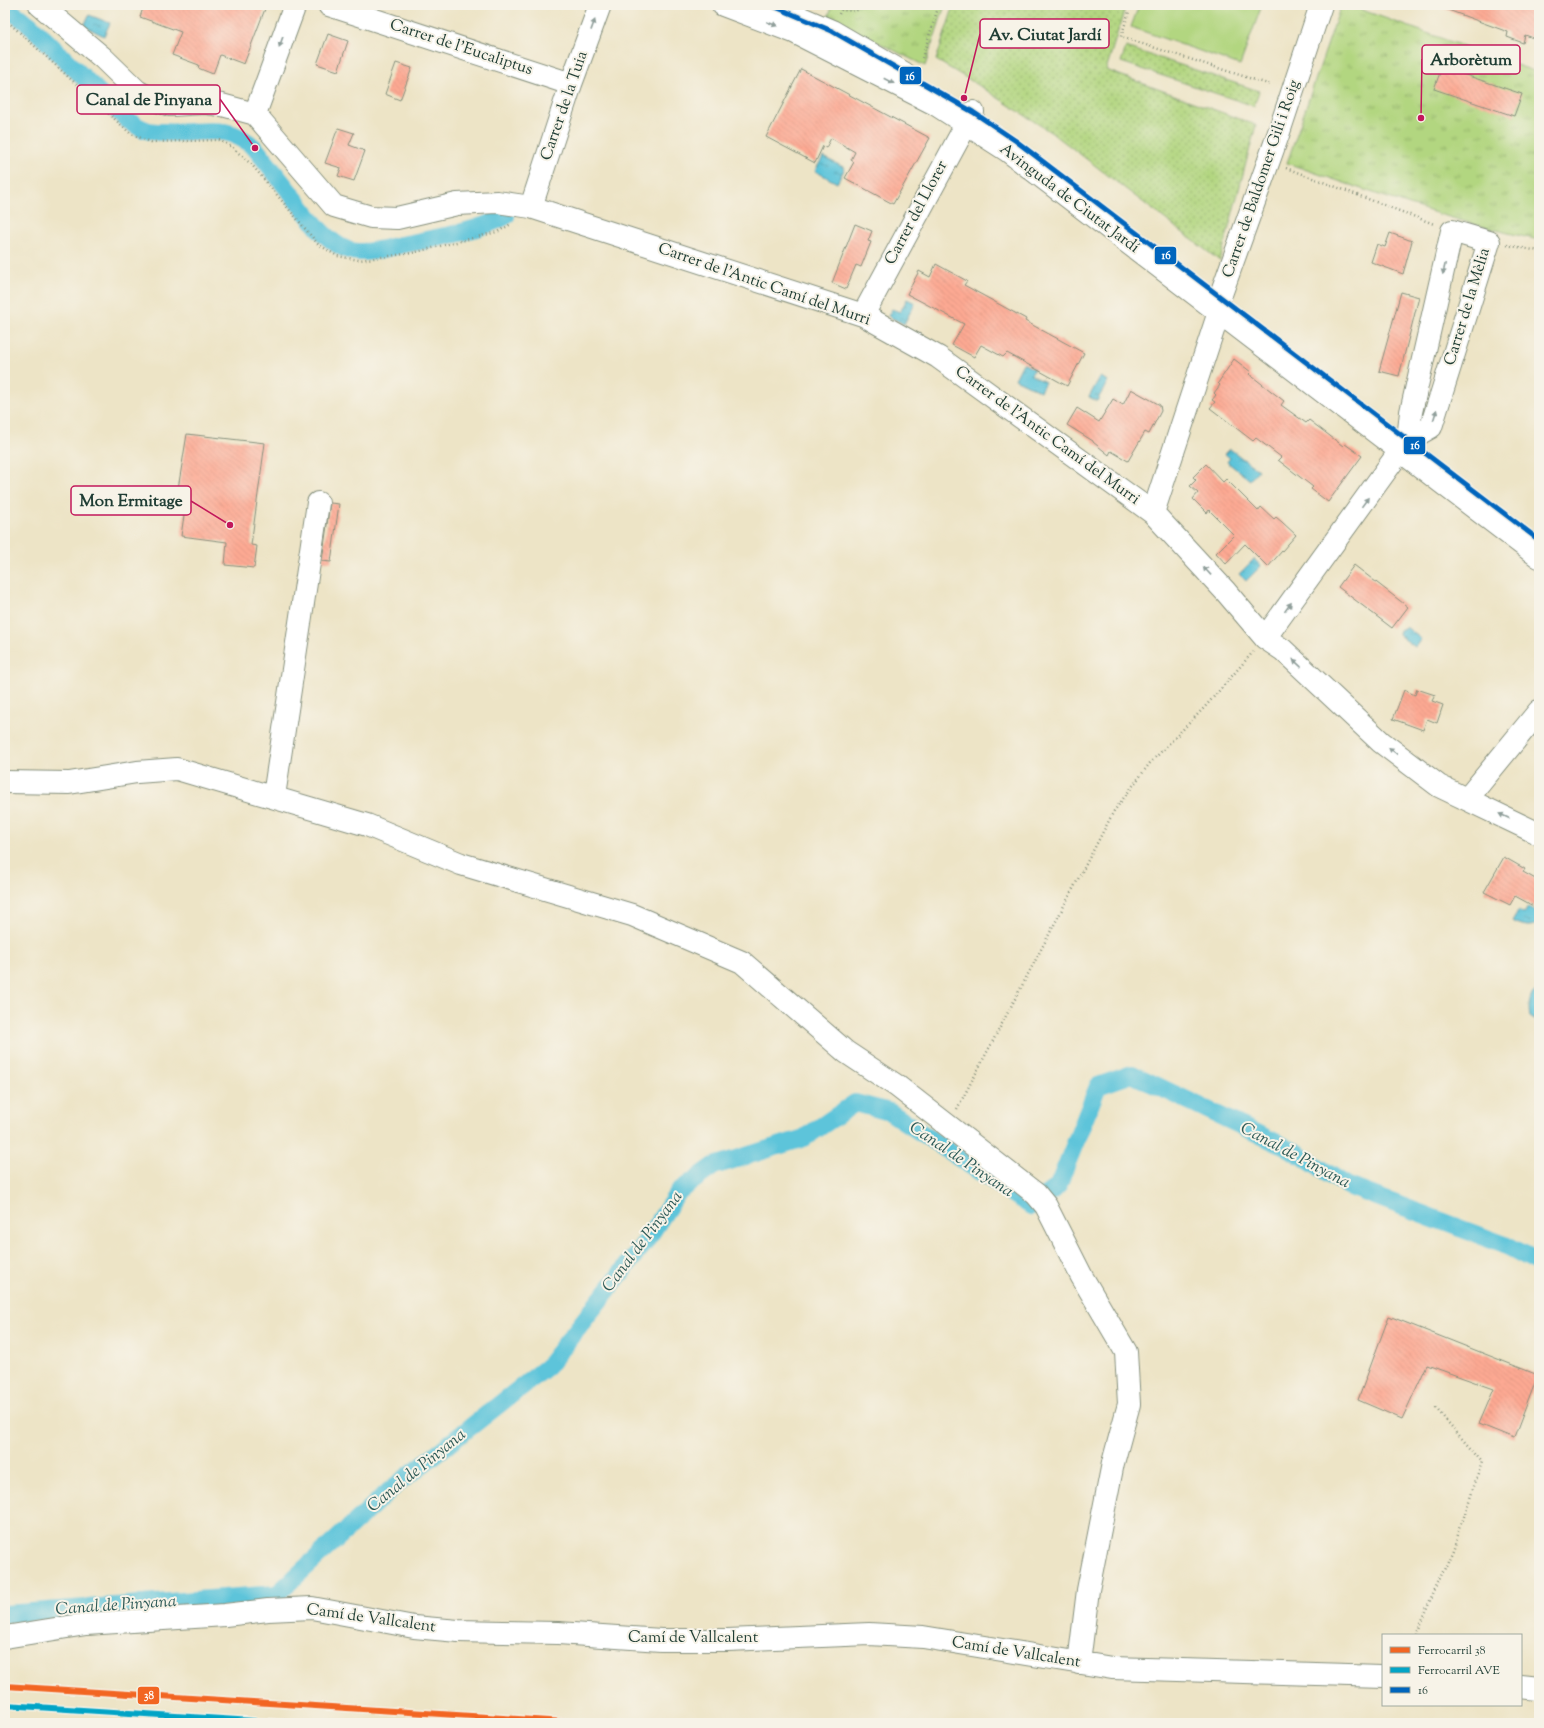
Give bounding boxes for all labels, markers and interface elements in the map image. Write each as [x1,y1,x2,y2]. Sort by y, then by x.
street label: Carrer de l'Eucaliptus [387,14,535,82]
one-way arrow [591,18,597,30]
callout: Av. Ciutat Jardí [980,19,1109,48]
one-way arrow [767,21,779,27]
text: Av. Ciutat Jardí [988,24,1102,48]
one-way arrow [278,36,284,48]
callout: Arborètum [1422,45,1520,74]
street label: Carrer de la Tuia [535,47,595,164]
text: Arborètum [1430,49,1513,73]
line badge: 16 [899,66,922,85]
text: 16 [904,69,915,85]
street label: Carrer de Baldomer Gili i Roig [1217,77,1307,281]
one-way arrow [883,78,895,84]
callout: Canal de Pinyana [77,85,220,114]
text: Canal de Pinyana [86,89,212,113]
street label: Avinguda de Ciutat Jardí [994,139,1144,260]
street label: Carrer del Llorer [880,157,954,269]
street label: Carrer de l'Antic Camí del Murri [655,238,874,332]
street label: Carrer de la Mèlia [1439,245,1497,369]
line badge: 16 [1154,246,1177,265]
text: 16 [1160,248,1171,264]
one-way arrow [1440,263,1446,275]
street label: Carrer de l'Antic Camí del Murri [950,361,1145,511]
one-way arrow [1432,408,1438,420]
line badge: 16 [1403,436,1426,455]
text: 16 [1409,438,1420,454]
callout: Mon Ermitage [71,486,191,515]
text: Mon Ermitage [79,490,183,514]
one-way arrow [1361,496,1369,507]
one-way arrow [1202,566,1211,576]
one-way arrow [1284,601,1292,612]
one-way arrow [1292,658,1302,668]
one-way arrow [1387,747,1398,755]
one-way arrow [1499,813,1510,819]
water label: Canal de Pinyana [904,1116,1018,1204]
water label: Canal de Pinyana [1236,1117,1354,1195]
water label: Canal de Pinyana [597,1186,689,1298]
water label: Canal de Pinyana [362,1423,472,1518]
water label: Canal de Pinyana [55,1590,177,1622]
street label: Camí de Vallcalent [305,1599,438,1640]
street label: Camí de Vallcalent [628,1627,759,1650]
street label: Camí de Vallcalent [950,1631,1083,1675]
legend [1382,1634,1522,1706]
text: Ferrocarril 38 [1418,1642,1486,1660]
text: Ferrocarril AVE [1418,1662,1500,1680]
text: 16 [1418,1682,1428,1700]
line badge: 38 [137,1686,160,1705]
text: 38 [144,1688,154,1704]

